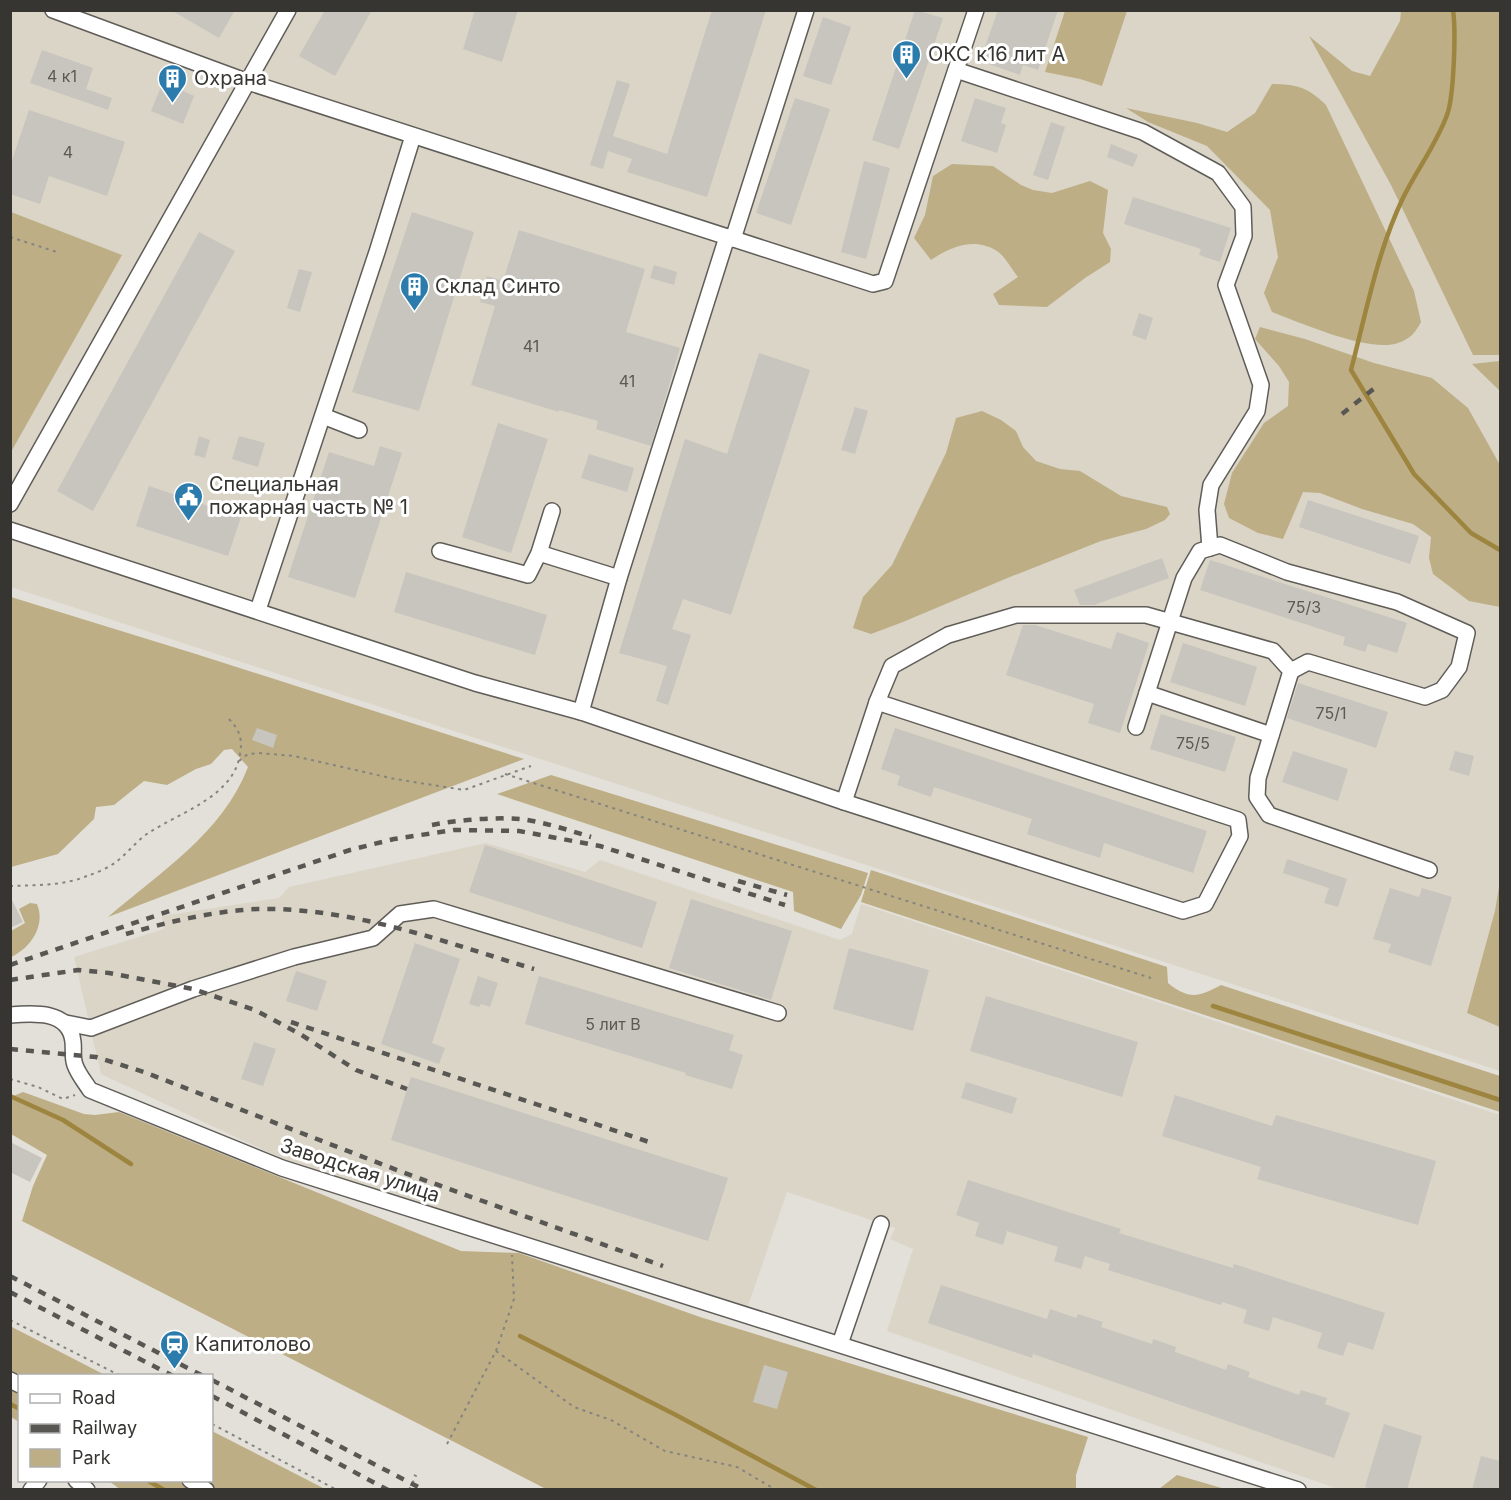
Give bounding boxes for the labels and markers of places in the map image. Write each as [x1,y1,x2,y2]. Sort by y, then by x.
building icon: ОКС к16 лит А [891,38,923,80]
place label: ОКС к16 лит А [928,42,1066,66]
building icon: Охрана [157,62,189,104]
place label: Охрана [194,66,267,90]
building icon: Склад Синто [398,270,430,312]
place label: Склад Синто [435,274,561,298]
place label: Специальная пожарная часть № 1 [209,472,408,519]
public building icon: Специальная пожарная часть № 1 [172,480,204,522]
station icon: Капитолово [158,1328,190,1370]
place label: Капитолово [195,1332,311,1356]

